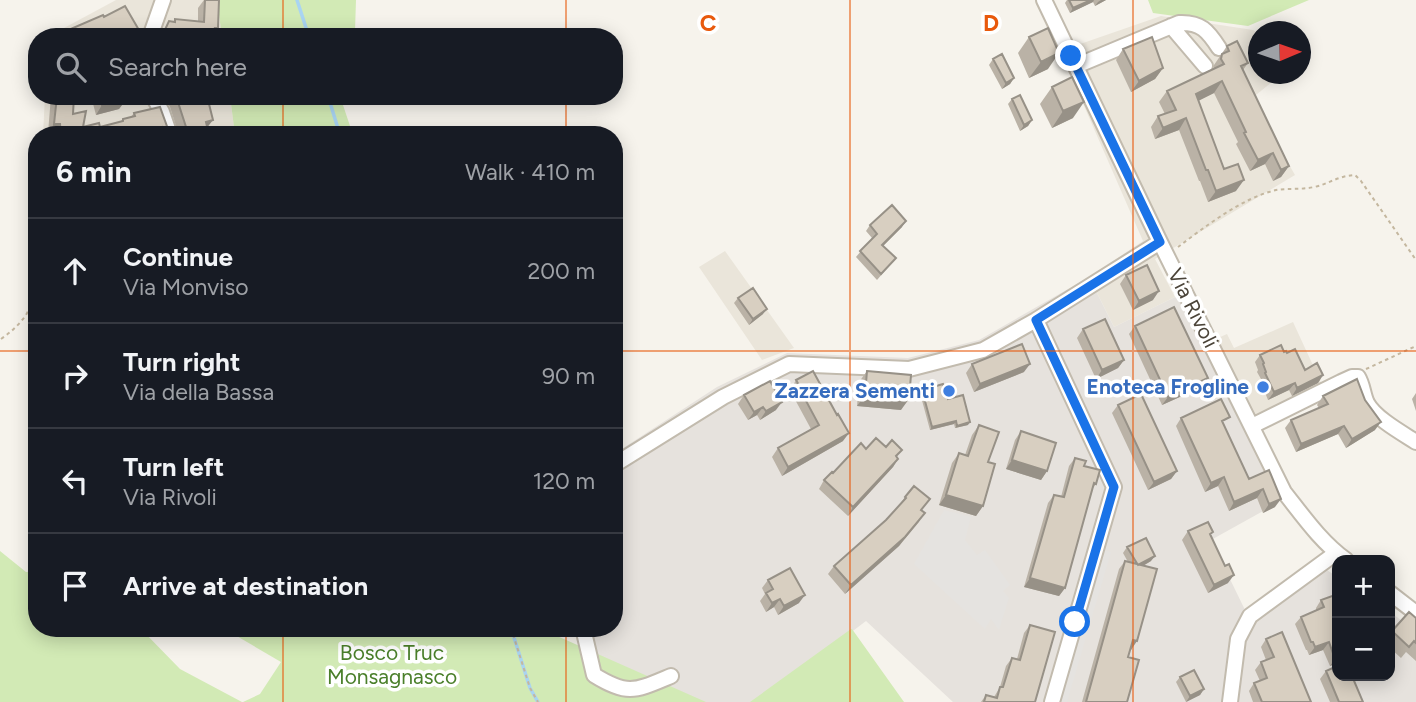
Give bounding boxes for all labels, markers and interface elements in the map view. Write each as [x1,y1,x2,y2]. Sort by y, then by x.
text: C [700,9,717,37]
text: D [983,9,999,37]
north arrow [1248,21,1311,84]
search box [28,28,623,105]
route end [1055,40,1086,71]
icon: search [52,48,90,86]
text: Search here [108,51,247,83]
text: 6 min [56,153,132,190]
text: Walk · 410 m [465,158,595,186]
text: Continue [123,241,233,273]
icon: ahead [56,252,94,290]
text: 200 m [527,257,595,285]
street label: Via Rivoli [1163,264,1224,352]
text: Via Monviso [123,273,249,301]
text: Turn right [123,346,240,378]
icon: right [56,357,94,395]
text: 90 m [542,362,595,390]
place label: Enoteca Frogline [1087,374,1249,399]
text: Via della Bassa [123,378,274,406]
place label: Zazzera Sementi [775,378,935,403]
marker: Enoteca Frogline [1255,379,1271,395]
marker: Zazzera Sementi [941,383,957,399]
text: Turn left [123,451,224,483]
icon: left [56,462,94,500]
text: 120 m [533,467,595,495]
text: Via Rivoli [123,483,217,511]
map controls [1332,555,1395,681]
button: + [1332,555,1395,618]
icon: arrive [56,567,94,605]
text: Arrive at destination [123,570,368,602]
route start [1059,606,1090,637]
button: − [1332,618,1395,681]
park label: Bosco Truc Monsagnasco [327,640,457,689]

